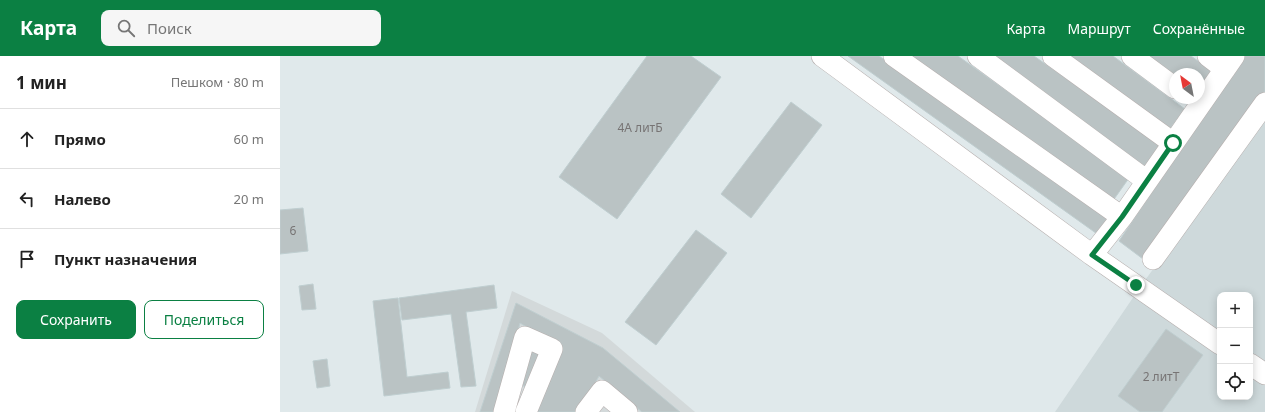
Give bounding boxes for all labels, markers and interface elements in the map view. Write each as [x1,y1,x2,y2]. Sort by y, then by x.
search box [101,10,381,46]
text: Карта [20,15,77,41]
icon: search [115,17,137,39]
text: Поиск [147,18,192,38]
text: Карта [1006,19,1045,38]
text: Маршрут [1067,19,1131,38]
text: Сохранённые [1153,19,1245,38]
north arrow [1169,68,1205,104]
text: 1 мин [16,71,67,94]
text: Пешком · 80 m [171,73,264,91]
house number: 4А литБ [617,119,663,136]
icon: ahead [16,128,38,150]
text: Прямо [54,129,106,149]
text: 60 m [234,130,264,148]
route start [1164,134,1182,152]
icon: left [16,188,38,210]
text: Налево [54,189,111,209]
text: 20 m [234,190,264,208]
house number: 6 [290,222,297,239]
icon: arrive [16,248,38,270]
text: Пункт назначения [54,249,197,269]
route end [1127,276,1145,294]
map controls [1217,292,1253,400]
button: + [1217,292,1253,328]
button: Сохранить [16,300,136,339]
button: Поделиться [144,300,264,339]
button: − [1217,328,1253,364]
button: locate [1217,364,1253,400]
house number: 2 литТ [1143,368,1180,385]

